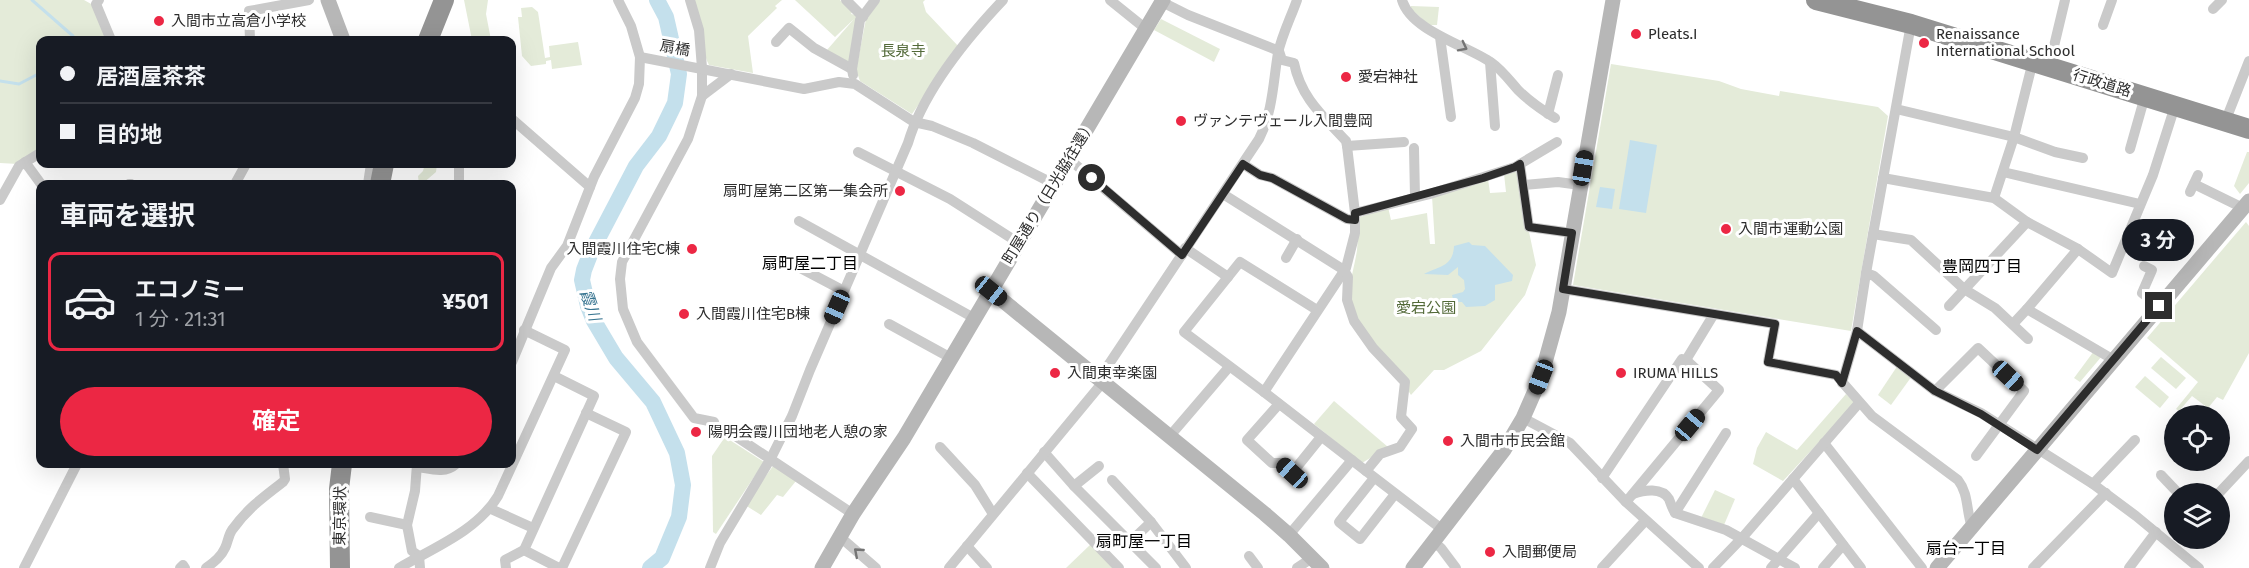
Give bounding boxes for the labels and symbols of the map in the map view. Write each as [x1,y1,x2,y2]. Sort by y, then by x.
place label: 入間市立高倉小学校 [171,12,306,30]
marker: 入間市立高倉小学校 [152,14,166,28]
place label: Pleats.I [1648,25,1698,43]
place label: Renaissance International School [1936,25,2076,60]
marker: Pleats.I [1629,27,1643,41]
marker: Renaissance International School [1917,36,1931,50]
street label: 扇橋 [659,37,691,59]
one-way arrow [1457,40,1468,52]
park label: 長泉寺 [880,42,926,60]
street label: 行政道路 [2071,66,2133,100]
place label: 愛宕神社 [1358,68,1418,86]
marker: 愛宕神社 [1339,70,1353,84]
place label: ヴァンテヴェール入間豊岡 [1193,112,1373,130]
marker: ヴァンテヴェール入間豊岡 [1174,114,1188,128]
street label: 町屋通り（日光脇往還） [999,117,1099,267]
car [1571,149,1595,187]
route start [1078,164,1105,191]
place label: 扇町屋第二区第一集会所 [723,182,888,200]
marker: 扇町屋第二区第一集会所 [893,184,907,198]
callout: 3 分 [2123,219,2195,261]
place label: 入間市運動公園 [1738,220,1843,238]
marker: 入間市運動公園 [1719,222,1733,236]
place label: 入間霞川住宅C棟 [567,240,680,258]
marker: 入間霞川住宅C棟 [685,242,699,256]
district label: 扇町屋二丁目 [762,254,858,273]
district label: 豊岡四丁目 [1942,257,2022,276]
car [971,273,1011,309]
water label: 霞川 [576,287,605,325]
car [821,287,853,327]
route end [2145,292,2172,319]
park label: 愛宕公園 [1396,299,1456,317]
place label: 入間霞川住宅B棟 [696,305,810,323]
marker: 入間霞川住宅B棟 [677,307,691,321]
car [1526,357,1556,397]
car [1989,357,2027,395]
place label: 入間東幸楽園 [1067,364,1157,382]
place label: IRUMA HILLS [1633,364,1718,382]
marker: 入間東幸楽園 [1048,366,1062,380]
marker: IRUMA HILLS [1614,366,1628,380]
car [1672,405,1708,445]
place label: 陽明会霞川団地老人憩の家 [708,423,888,441]
marker: 陽明会霞川団地老人憩の家 [689,425,703,439]
place label: 入間市市民会館 [1460,432,1565,450]
marker: 入間市市民会館 [1441,434,1455,448]
car [1273,454,1311,492]
street label: 東京環状 [330,486,350,546]
district label: 扇町屋一丁目 [1096,532,1192,551]
district label: 扇台一丁目 [1926,539,2006,558]
place label: 入間郵便局 [1502,543,1577,561]
marker: 入間郵便局 [1483,545,1497,559]
one-way arrow [854,548,865,559]

